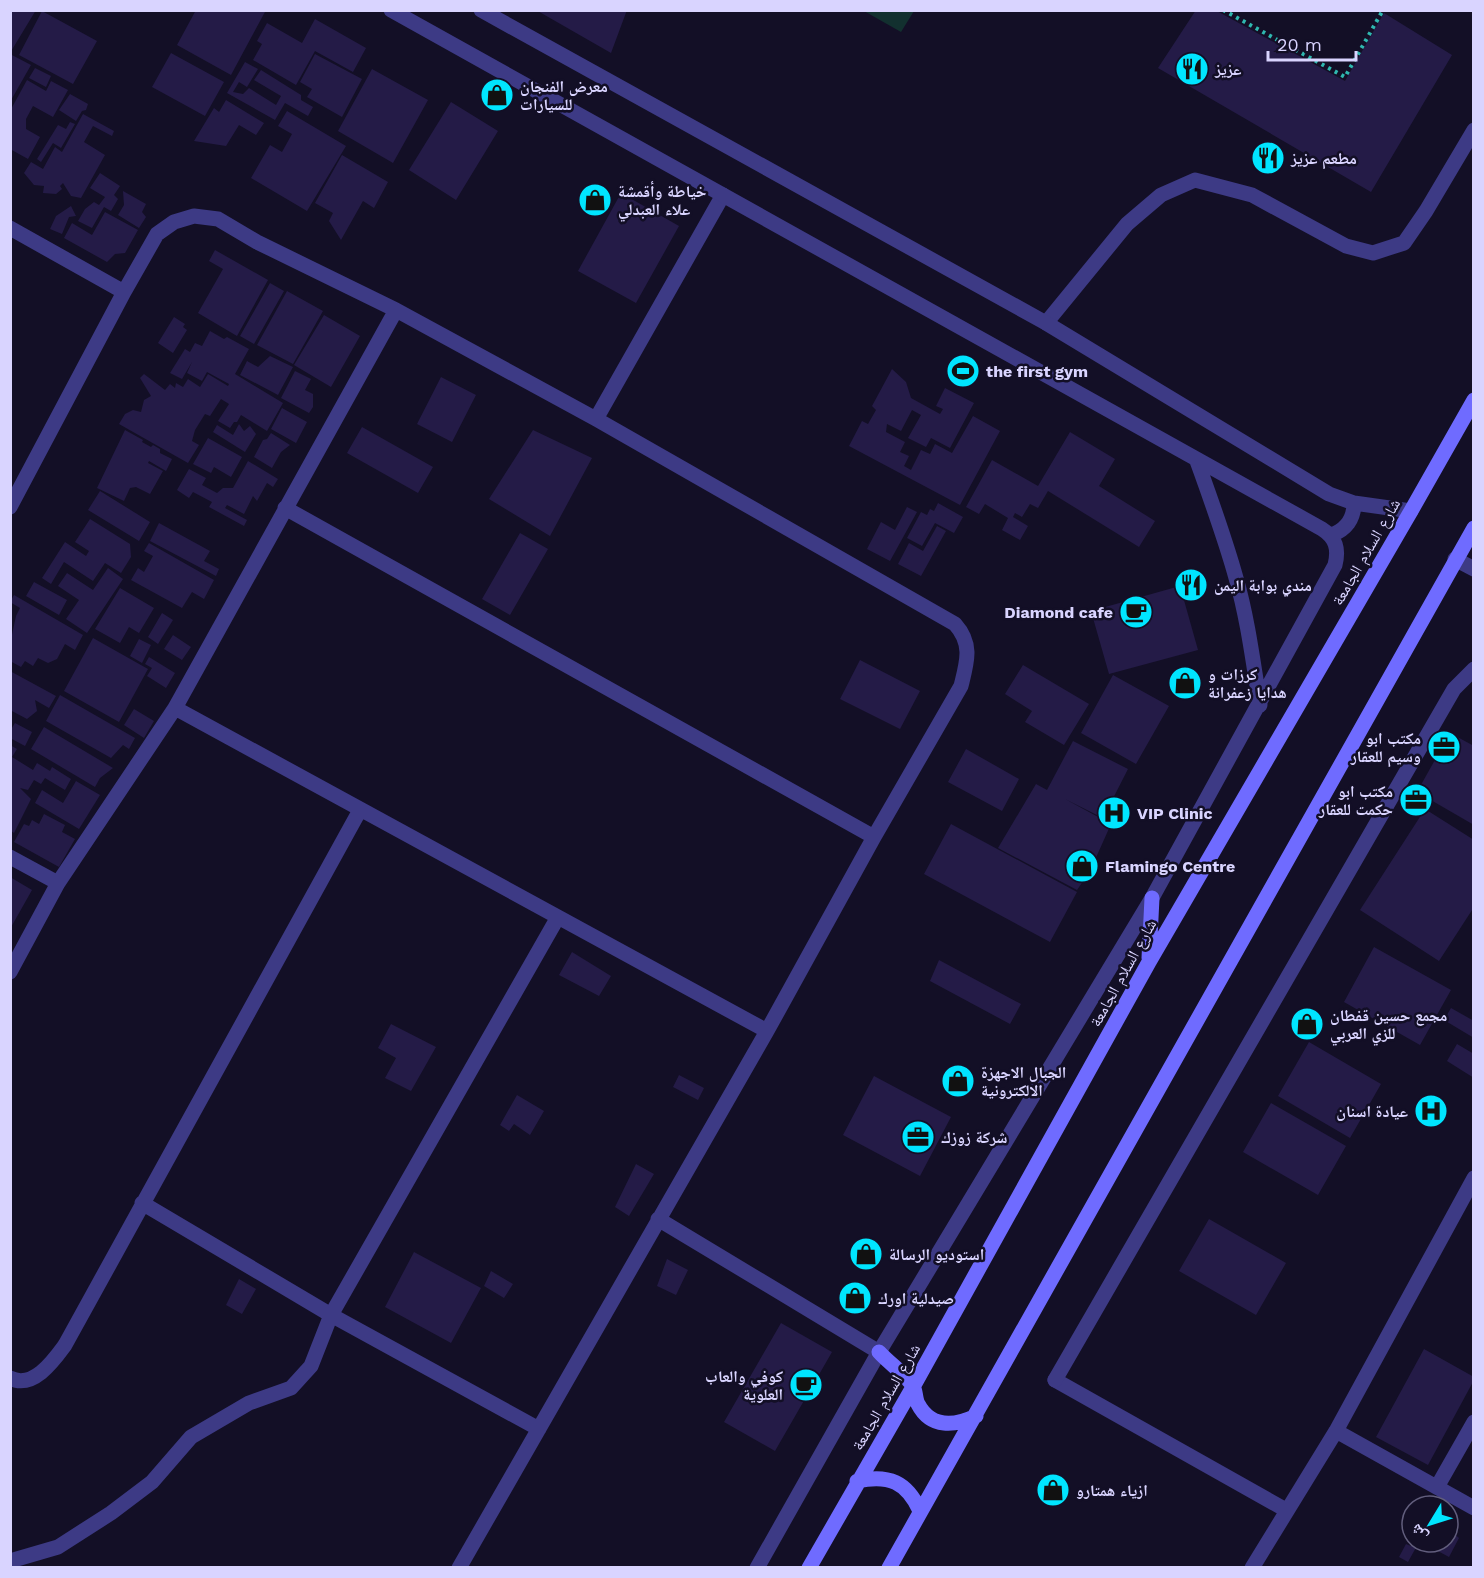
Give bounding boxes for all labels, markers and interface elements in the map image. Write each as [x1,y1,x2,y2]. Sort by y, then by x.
scale bar [1268,24,1356,62]
text: 20 m [1277,34,1322,55]
restaurant icon: عزيز [1174,51,1210,87]
place label: عزيز [1214,60,1241,79]
shop icon: معرض الفنجان للسيارات [479,77,515,113]
place label: معرض الفنجان للسيارات [520,77,608,114]
restaurant icon: مطعم عزيز [1250,140,1286,176]
place label: مطعم عزيز [1290,149,1357,170]
place label: خياطة وأقمشة علاء العبدلي [618,181,706,221]
shop icon: خياطة وأقمشة علاء العبدلي [577,182,613,218]
sports icon: the first gym [945,353,981,389]
place label: the first gym [986,362,1088,381]
street label: شارع السلام الجامعة [1328,495,1405,609]
restaurant icon: مندي بوابة اليمن [1173,567,1209,603]
place label: مندي بوابة اليمن [1214,576,1312,597]
cafe icon: Diamond cafe [1118,594,1154,630]
place label: Diamond cafe [1004,603,1113,622]
shop icon: كرزات و هدايا زعفرانة [1167,665,1203,701]
place label: كرزات و هدايا زعفرانة [1208,665,1287,702]
place label: مكتب ابو وسيم للعقار [1350,729,1421,768]
office icon: مكتب ابو وسيم للعقار [1426,729,1462,765]
place label: مكتب ابو حكمت للعقار [1318,782,1393,819]
office icon: مكتب ابو حكمت للعقار [1398,782,1434,818]
hospital icon: VIP Clinic [1096,795,1132,831]
place label: VIP Clinic [1137,804,1213,823]
shop icon: Flamingo Centre [1064,848,1100,884]
place label: Flamingo Centre [1105,857,1235,876]
street label: شارع السلام الجامعة [1086,916,1161,1030]
shop icon: مجمع حسين قفطان للزي العربي [1289,1006,1325,1042]
place label: مجمع حسين قفطان للزي العربي [1330,1006,1447,1045]
shop icon: الجبال الاجهزة الالكترونية [940,1063,976,1099]
place label: الجبال الاجهزة الالكترونية [981,1063,1066,1100]
hospital icon: عيادة اسنان [1413,1093,1449,1129]
place label: عيادة اسنان [1336,1102,1408,1121]
office icon: شركة زوزك [900,1119,936,1155]
place label: شركة زوزك [941,1128,1008,1147]
shop icon: استوديو الرسالة [848,1236,884,1272]
place label: استوديو الرسالة [889,1245,984,1264]
shop icon: صيدلية اورك [837,1280,873,1316]
place label: صيدلية اورك [878,1289,954,1308]
street label: شارع السلام الجامعة [848,1340,925,1454]
place label: كوفي والعاب العلوية [705,1367,783,1404]
cafe icon: كوفي والعاب العلوية [788,1367,824,1403]
shop icon: ازياء همتارو [1035,1472,1071,1508]
place label: ازياء همتارو [1076,1481,1148,1500]
north arrow [1400,1494,1460,1554]
text: ش [1406,1520,1431,1545]

